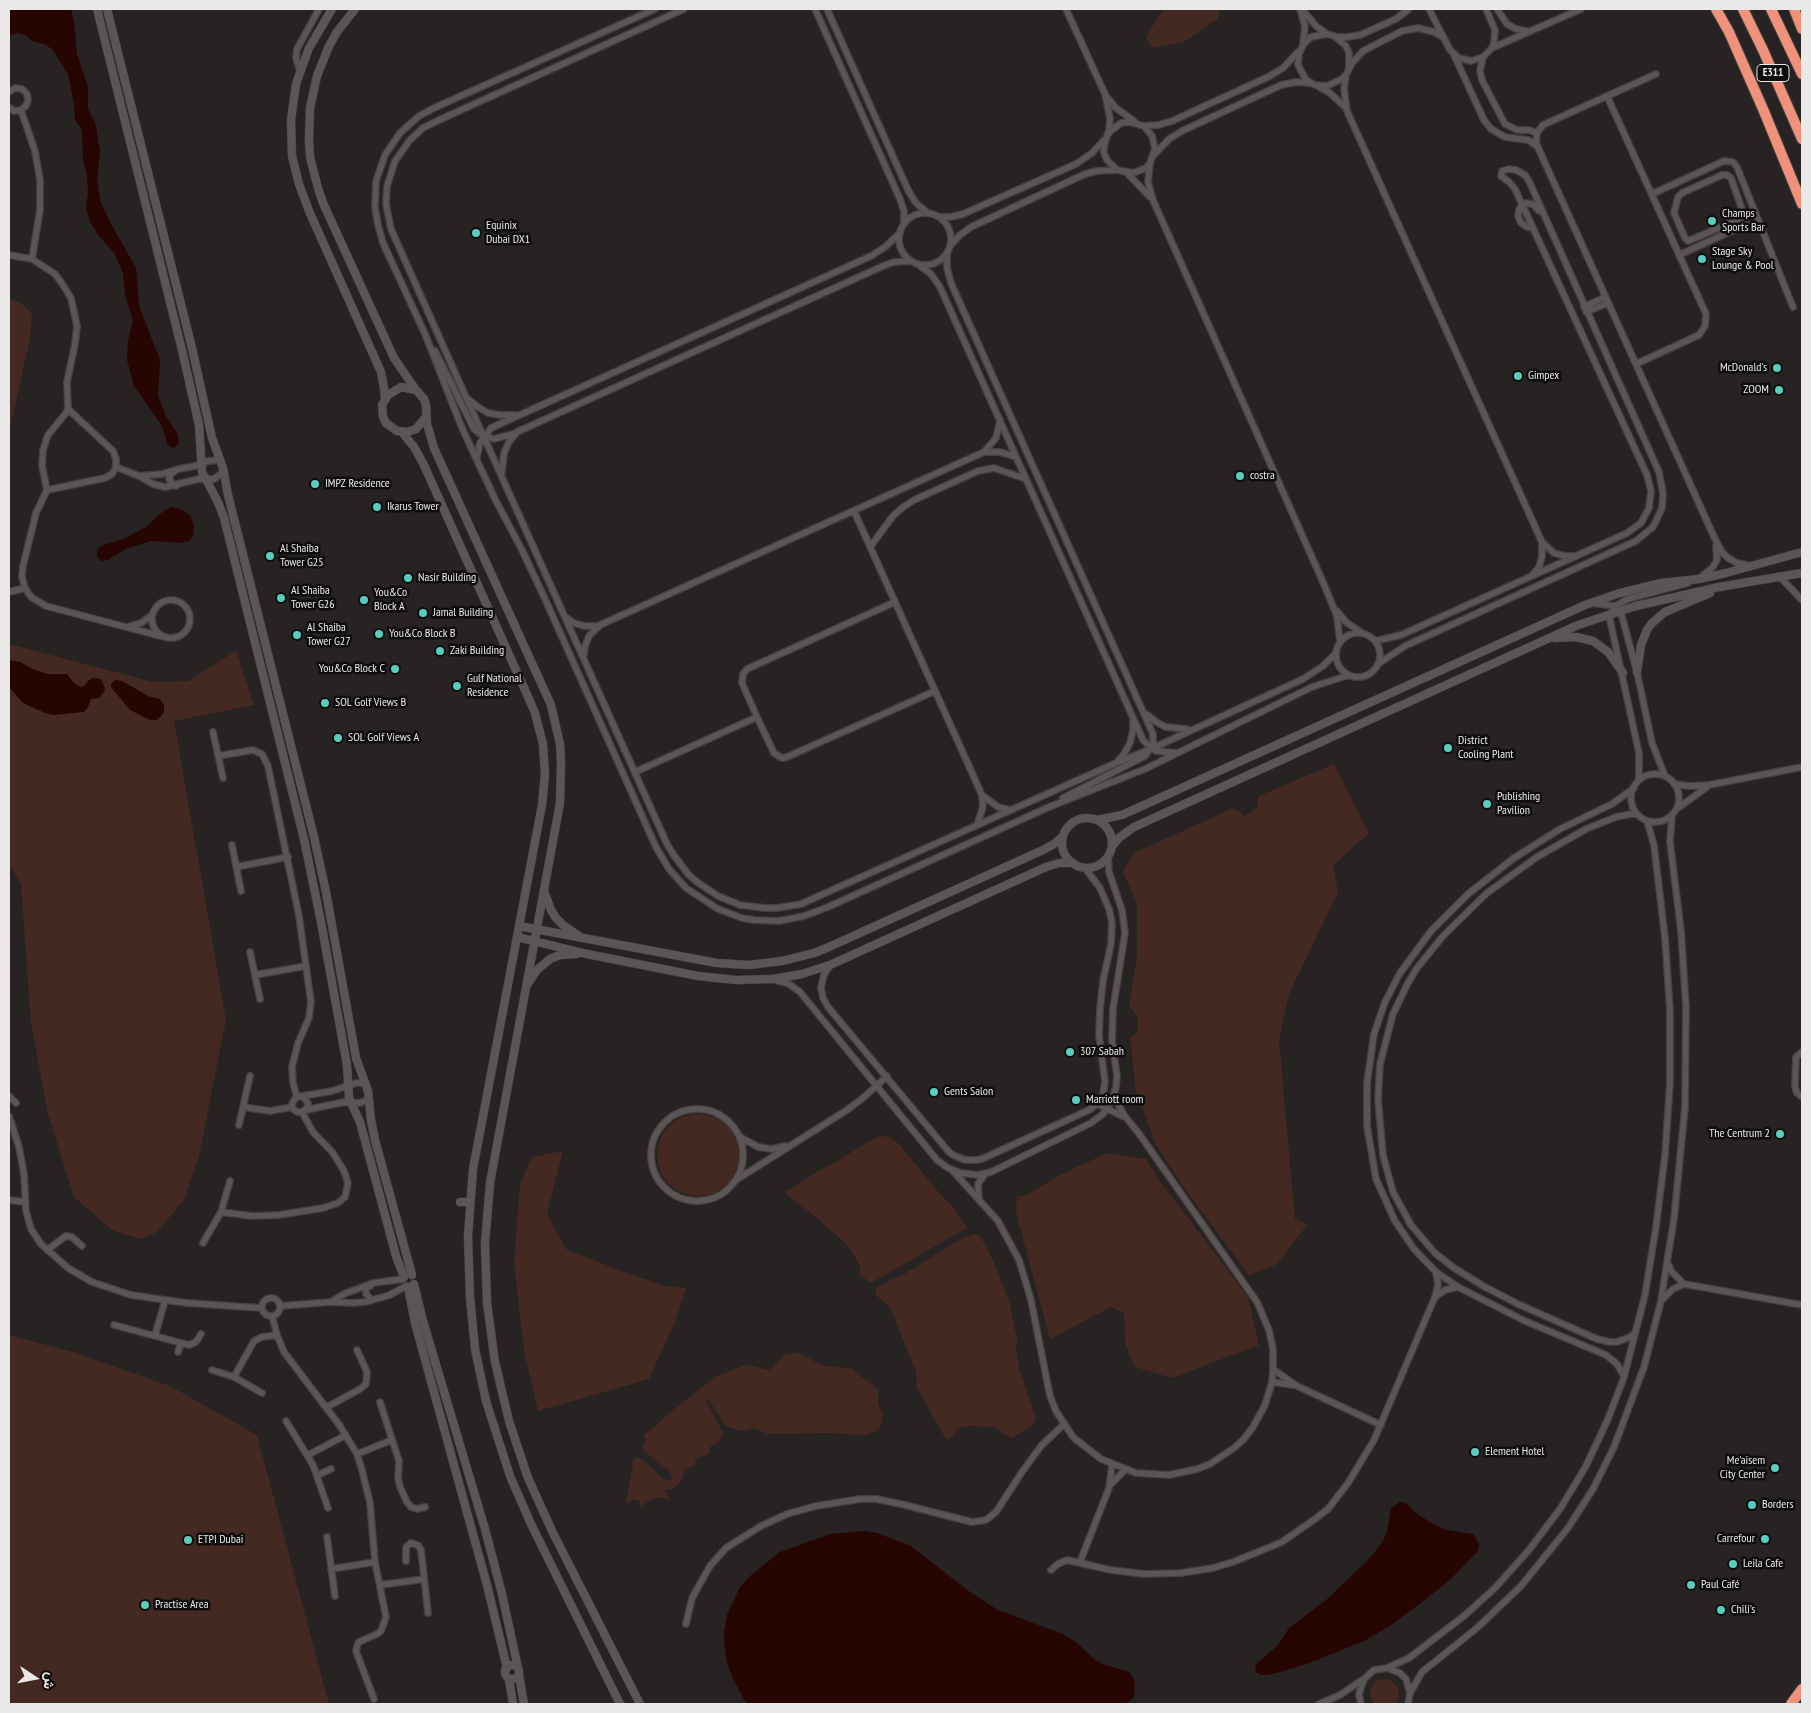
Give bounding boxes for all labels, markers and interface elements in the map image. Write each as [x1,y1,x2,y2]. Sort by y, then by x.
road number: E311 [1757,64,1789,82]
place label: Champs Sports Bar [1722,207,1765,235]
marker: Champs Sports Bar [1706,215,1718,227]
place label: Equinix Dubai DX1 [486,219,530,247]
marker: Equinix Dubai DX1 [470,227,482,239]
place label: Stage Sky Lounge & Pool [1712,245,1773,273]
marker: Stage Sky Lounge & Pool [1696,253,1708,265]
place label: McDonald's [1720,361,1767,375]
marker: McDonald's [1771,362,1783,374]
place label: Gimpex [1528,369,1559,383]
marker: Gimpex [1512,370,1524,382]
place label: ZOOM [1743,383,1769,397]
marker: ZOOM [1773,384,1785,396]
place label: costra [1250,469,1275,483]
marker: costra [1234,470,1246,482]
place label: IMPZ Residence [325,477,390,491]
marker: IMPZ Residence [309,478,321,490]
place label: Ikarus Tower [387,500,439,514]
marker: Ikarus Tower [371,501,383,513]
place label: Al Shaiba Tower G25 [280,542,324,570]
marker: Al Shaiba Tower G25 [264,550,276,562]
place label: Nasir Building [418,571,476,585]
marker: Nasir Building [402,572,414,584]
place label: Al Shaiba Tower G26 [291,584,335,612]
place label: You&Co Block A [374,586,407,614]
marker: Al Shaiba Tower G26 [275,592,287,604]
marker: You&Co Block A [358,594,370,606]
place label: Jamal Building [433,606,493,620]
marker: Jamal Building [417,607,429,619]
place label: Al Shaiba Tower G27 [307,621,351,649]
place label: You&Co Block B [389,627,456,641]
marker: You&Co Block B [373,628,385,640]
marker: Al Shaiba Tower G27 [291,629,303,641]
place label: Zaki Building [450,644,504,658]
marker: Zaki Building [434,645,446,657]
place label: You&Co Block C [319,662,385,676]
marker: You&Co Block C [389,663,401,675]
place label: Gulf National Residence [467,672,522,700]
marker: Gulf National Residence [451,680,463,692]
place label: SOL Golf Views B [335,696,406,710]
marker: SOL Golf Views B [319,697,331,709]
place label: SOL Golf Views A [348,731,419,745]
marker: SOL Golf Views A [332,732,344,744]
place label: District Cooling Plant [1458,734,1513,762]
marker: District Cooling Plant [1442,742,1454,754]
place label: Publishing Pavilion [1497,790,1540,818]
marker: Publishing Pavilion [1481,798,1493,810]
place label: 307 Sabah [1080,1045,1124,1059]
marker: 307 Sabah [1064,1046,1076,1058]
place label: Gents Salon [944,1085,993,1099]
marker: Gents Salon [928,1086,940,1098]
place label: Marriott room [1086,1093,1143,1107]
marker: Marriott room [1070,1094,1082,1106]
place label: The Centrum 2 [1709,1127,1770,1141]
marker: The Centrum 2 [1774,1128,1786,1140]
place label: Element Hotel [1485,1445,1544,1459]
marker: Element Hotel [1469,1446,1481,1458]
place label: Me'aisem City Center [1720,1454,1765,1482]
marker: Me'aisem City Center [1769,1462,1781,1474]
place label: Borders [1762,1498,1794,1512]
marker: Borders [1746,1499,1758,1511]
place label: Carrefour [1717,1532,1755,1546]
place label: ETPI Dubai [198,1533,243,1547]
marker: Carrefour [1759,1533,1771,1545]
marker: ETPI Dubai [182,1534,194,1546]
place label: Leila Cafe [1743,1557,1783,1571]
marker: Leila Cafe [1727,1558,1739,1570]
place label: Paul Café [1701,1578,1740,1592]
marker: Paul Café [1685,1579,1697,1591]
place label: Practise Area [155,1598,209,1612]
marker: Practise Area [139,1599,151,1611]
place label: Chili's [1731,1603,1755,1617]
marker: Chili's [1715,1604,1727,1616]
north arrow [10,1653,60,1703]
text: ش [39,1671,60,1691]

